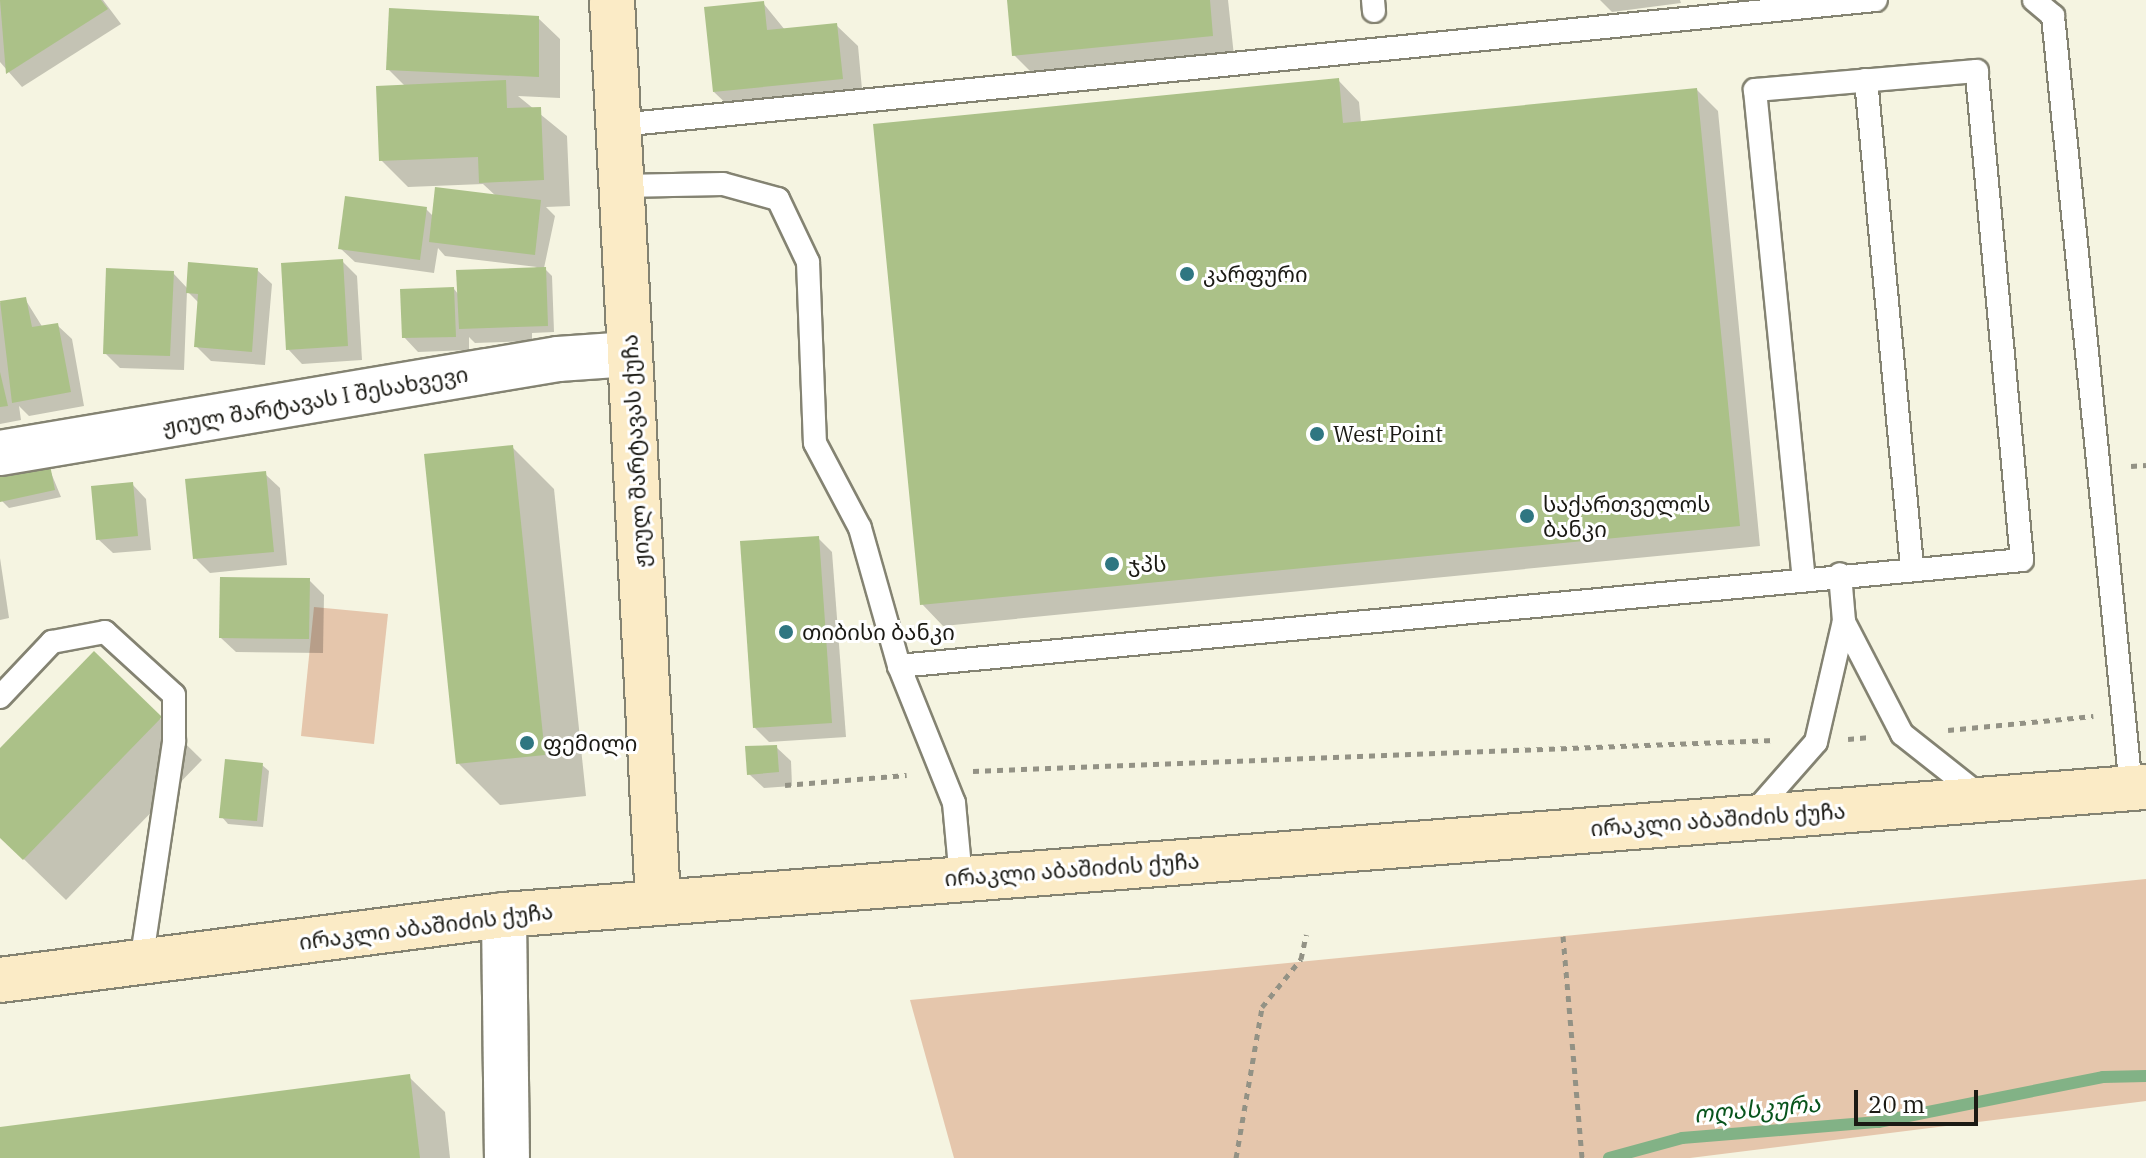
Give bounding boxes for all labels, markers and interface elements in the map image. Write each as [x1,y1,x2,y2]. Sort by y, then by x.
place label: კარფური [1203,261,1308,287]
marker: კარფური [1178,265,1196,283]
street label: ჟიულ შარტავას ქუჩა [616,333,654,569]
street label: ჟიულ შარტავას I შესახვევი [160,360,470,440]
place label: West Point [1333,421,1443,447]
marker: West Point [1308,425,1326,443]
place label: საქართველოს ბანკი [1543,490,1710,542]
marker: საქართველოს ბანკი [1518,507,1536,525]
place label: ჯპს [1128,551,1166,577]
marker: ჯპს [1103,555,1121,573]
place label: თიბისი ბანკი [802,619,955,645]
marker: თიბისი ბანკი [777,623,795,641]
place label: ფემილი [543,730,637,756]
marker: ფემილი [518,734,536,752]
street label: ირაკლი აბაშიძის ქუჩა [1590,797,1846,841]
street label: ირაკლი აბაშიძის ქუჩა [944,847,1200,891]
street label: ირაკლი აბაშიძის ქუჩა [298,897,554,955]
scale bar [1858,1074,1982,1124]
text: 20 m [1868,1088,1925,1120]
water label: ოღასკურა [1693,1089,1821,1129]

